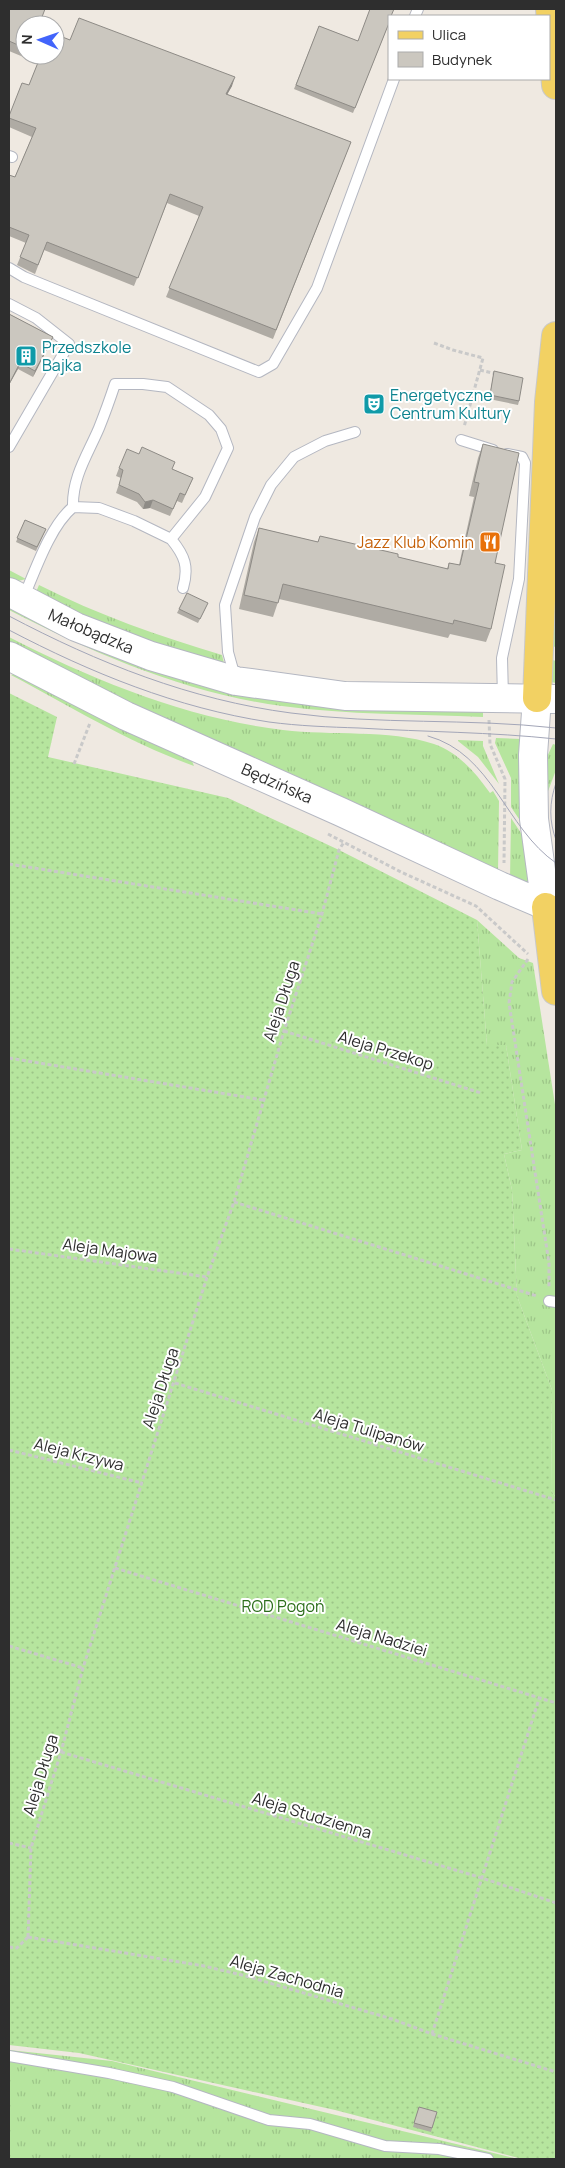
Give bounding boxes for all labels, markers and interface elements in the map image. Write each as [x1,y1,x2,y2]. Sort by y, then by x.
north arrow [15,15,65,65]
legend [388,15,550,80]
text: Ulica [432,24,466,45]
text: N [17,34,36,45]
text: Budynek [432,49,493,70]
place label: Przedszkole Bajka [42,336,131,376]
building icon: Przedszkole Bajka [14,344,38,368]
place label: Energetyczne Centrum Kultury [390,384,511,424]
theatre icon: Energetyczne Centrum Kultury [362,392,386,416]
restaurant icon: Jazz Klub Komin [478,530,502,554]
place label: Jazz Klub Komin [357,531,474,553]
street label: Małobądzka [45,603,137,659]
street label: Będzińska [238,758,316,808]
street label: Aleja Długa [258,958,304,1044]
street label: Aleja Przekop [336,1025,436,1075]
street label: Aleja Majowa [61,1232,159,1268]
street label: Aleja Długa [137,1345,183,1431]
street label: Aleja Tulipanów [311,1403,427,1457]
street label: Aleja Krzywa [32,1432,126,1476]
park label: ROD Pogoń [241,1595,325,1617]
street label: Aleja Nadziei [334,1613,430,1661]
street label: Aleja Długa [17,1732,63,1818]
street label: Aleja Studzienna [250,1786,374,1844]
street label: Aleja Zachodnia [228,1949,346,2003]

